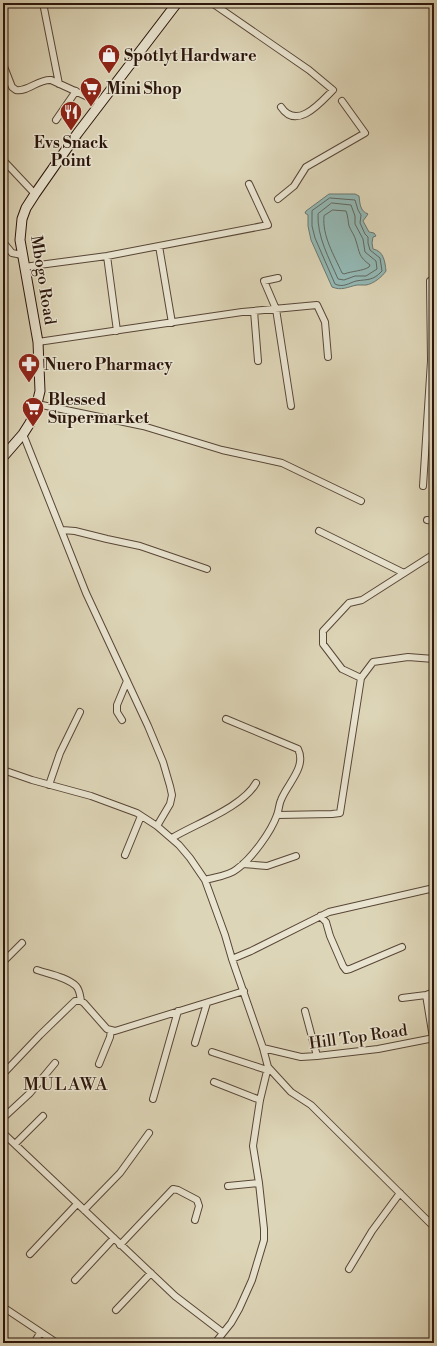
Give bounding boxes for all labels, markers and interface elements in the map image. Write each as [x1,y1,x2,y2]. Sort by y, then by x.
shop icon: Spotlyt Hardware [96,42,122,75]
place label: Spotlyt Hardware [124,46,257,66]
supermarket icon: Mini Shop [78,75,104,108]
place label: Mini Shop [106,79,182,99]
restaurant icon: Evs Snack Point [58,99,84,132]
place label: Evs Snack Point [34,133,109,171]
street label: Mbogo Road [26,234,60,326]
pharmacy icon: Nuero Pharmacy [16,351,42,384]
place label: Nuero Pharmacy [44,355,173,375]
place label: Blessed Supermarket [48,390,149,428]
supermarket icon: Blessed Supermarket [20,395,46,428]
street label: Hill Top Road [308,1020,409,1054]
district label: MULAWA [23,1073,109,1096]

